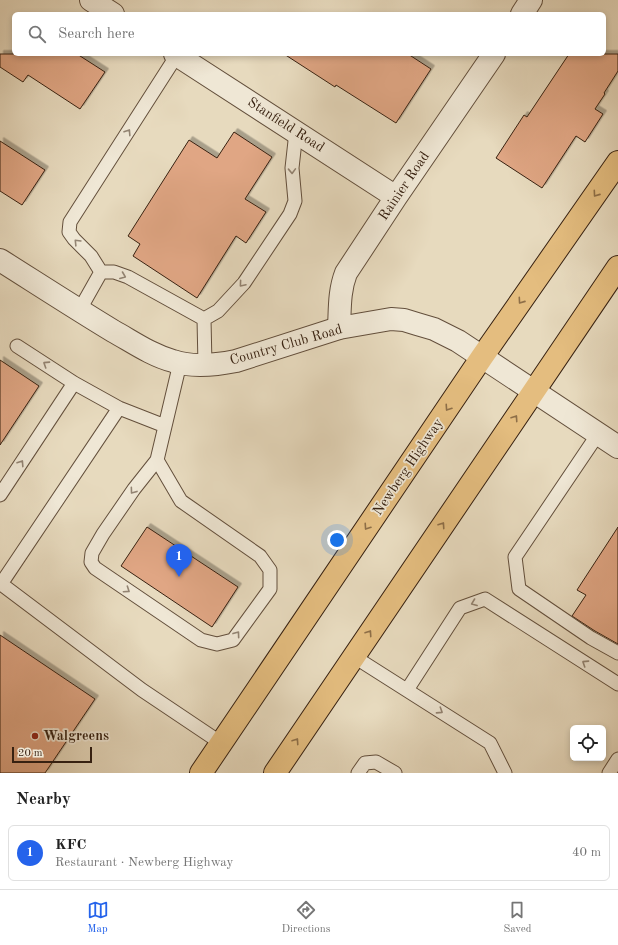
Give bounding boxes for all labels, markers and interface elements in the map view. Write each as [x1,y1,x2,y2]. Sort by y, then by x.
search box [12,12,606,56]
icon: search [26,23,48,45]
text: Search here [58,27,135,42]
street label: Stanfield Road [245,95,327,155]
one-way arrow [123,129,130,136]
street label: Rainier Road [376,149,432,223]
one-way arrow [288,168,297,174]
one-way arrow [594,190,601,197]
one-way arrow [74,239,82,247]
one-way arrow [120,271,127,279]
one-way arrow [239,280,246,287]
one-way arrow [518,297,526,304]
street label: Country Club Road [228,322,344,368]
one-way arrow [43,362,50,369]
one-way arrow [445,404,453,411]
one-way arrow [510,415,517,422]
street label: Newberg Highway [370,416,446,518]
one-way arrow [17,460,24,467]
one-way arrow [131,486,138,493]
one-way arrow [437,522,445,529]
one-way arrow [364,523,372,530]
your location [327,530,347,550]
pin: 1 [166,544,192,577]
one-way arrow [123,585,130,593]
one-way arrow [471,598,478,606]
one-way arrow [364,630,372,637]
one-way arrow [233,631,240,638]
one-way arrow [582,660,589,667]
one-way arrow [435,707,442,714]
map controls [570,725,606,761]
button: locate [570,725,606,761]
place label: Walgreens [43,729,109,743]
marker: Walgreens [30,731,40,741]
one-way arrow [291,738,298,745]
scale bar [12,745,92,764]
text: 20 m [18,748,43,759]
text: Nearby [16,791,71,808]
text: KFC [55,838,87,853]
text: 1 [26,846,34,859]
text: 40 m [572,846,601,859]
text: Restaurant · Newberg Highway [55,856,233,869]
tab: Map [87,899,109,937]
tab: Directions [282,899,330,937]
tab: Saved [503,899,531,937]

